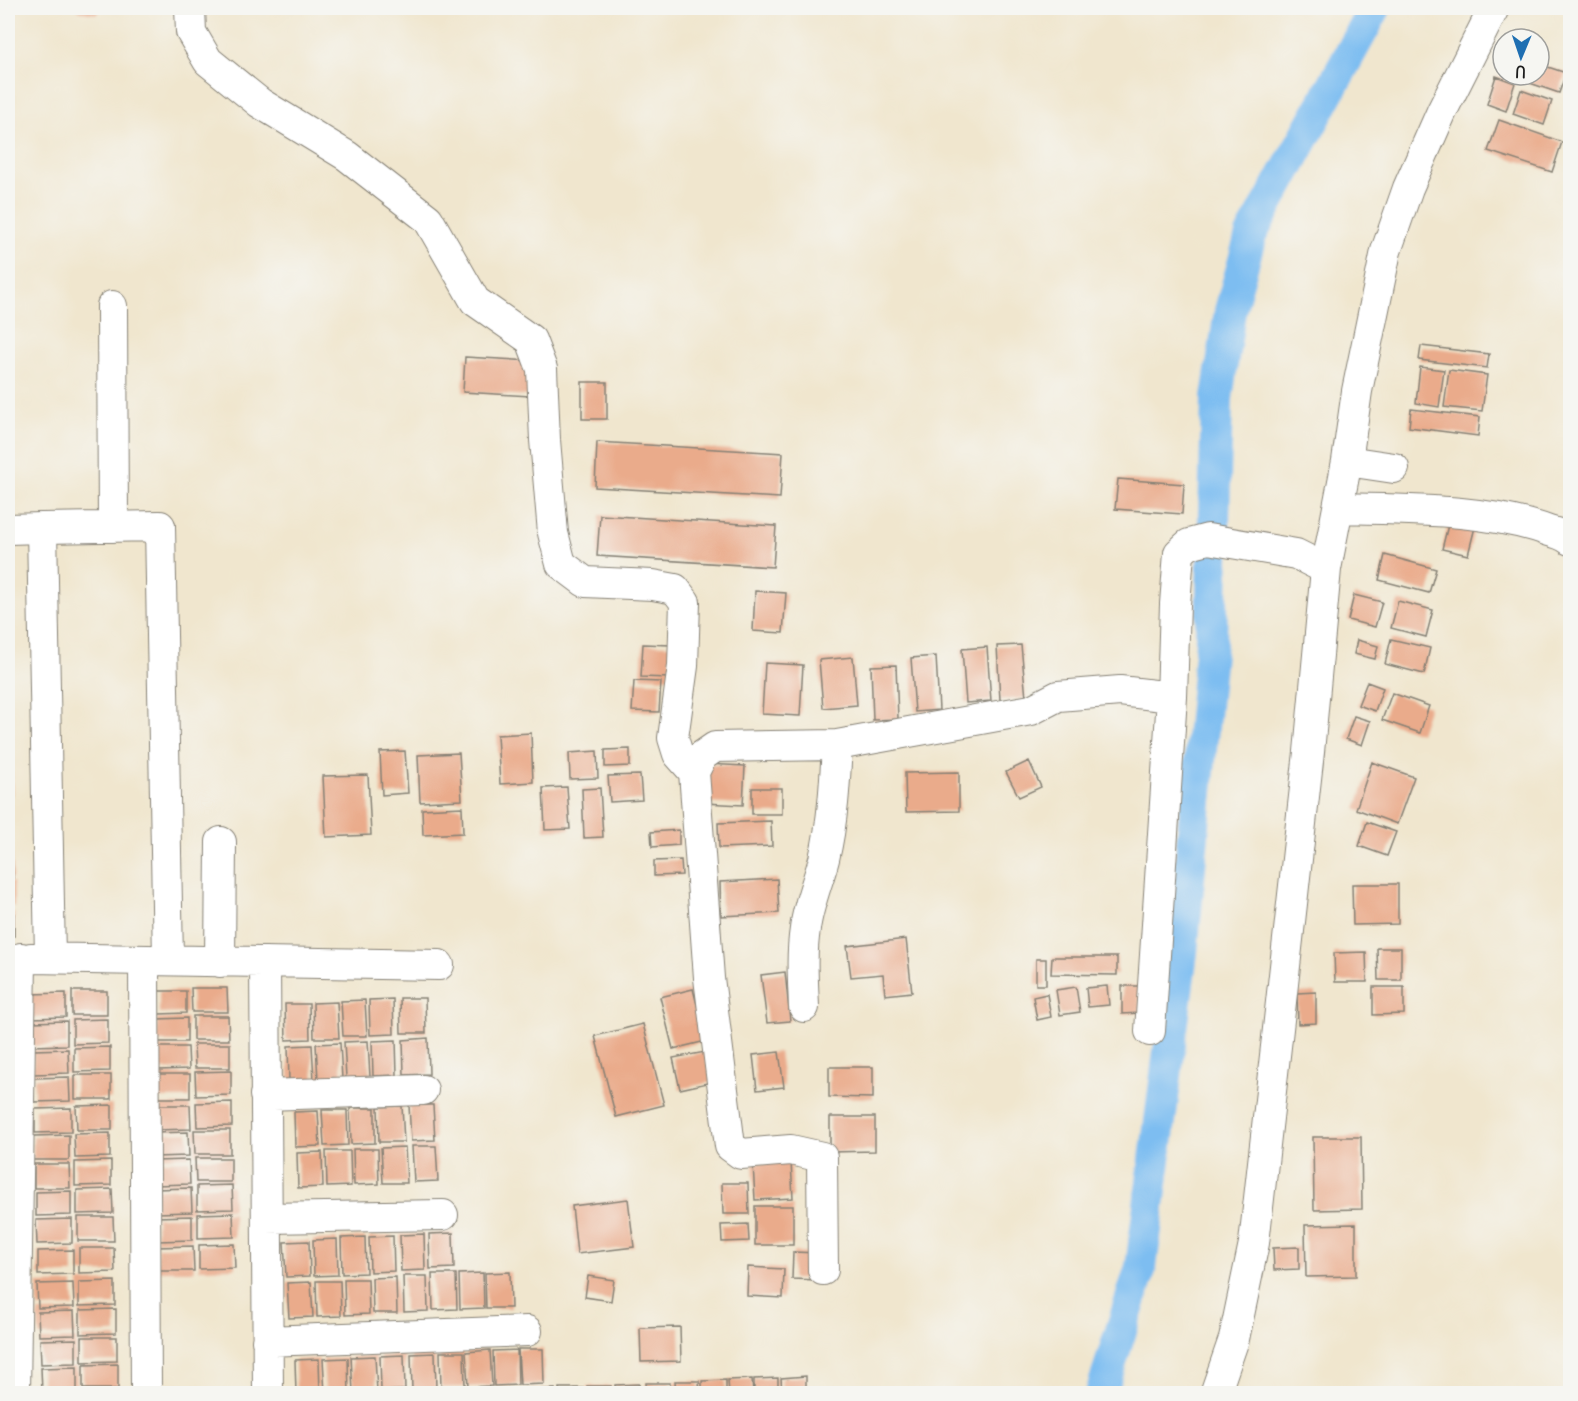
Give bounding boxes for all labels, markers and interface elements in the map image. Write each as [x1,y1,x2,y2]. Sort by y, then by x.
north arrow [1491,27,1551,87]
text: U [1515,62,1526,82]

